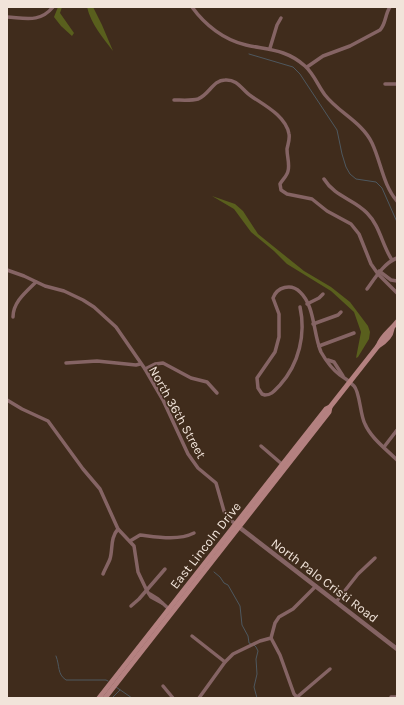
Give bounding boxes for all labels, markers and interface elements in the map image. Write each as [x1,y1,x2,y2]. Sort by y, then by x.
street label: North 36th Street [146,363,209,461]
street label: East Lincoln Drive [167,499,244,592]
street label: North Palo Cristi Road [268,535,381,625]

